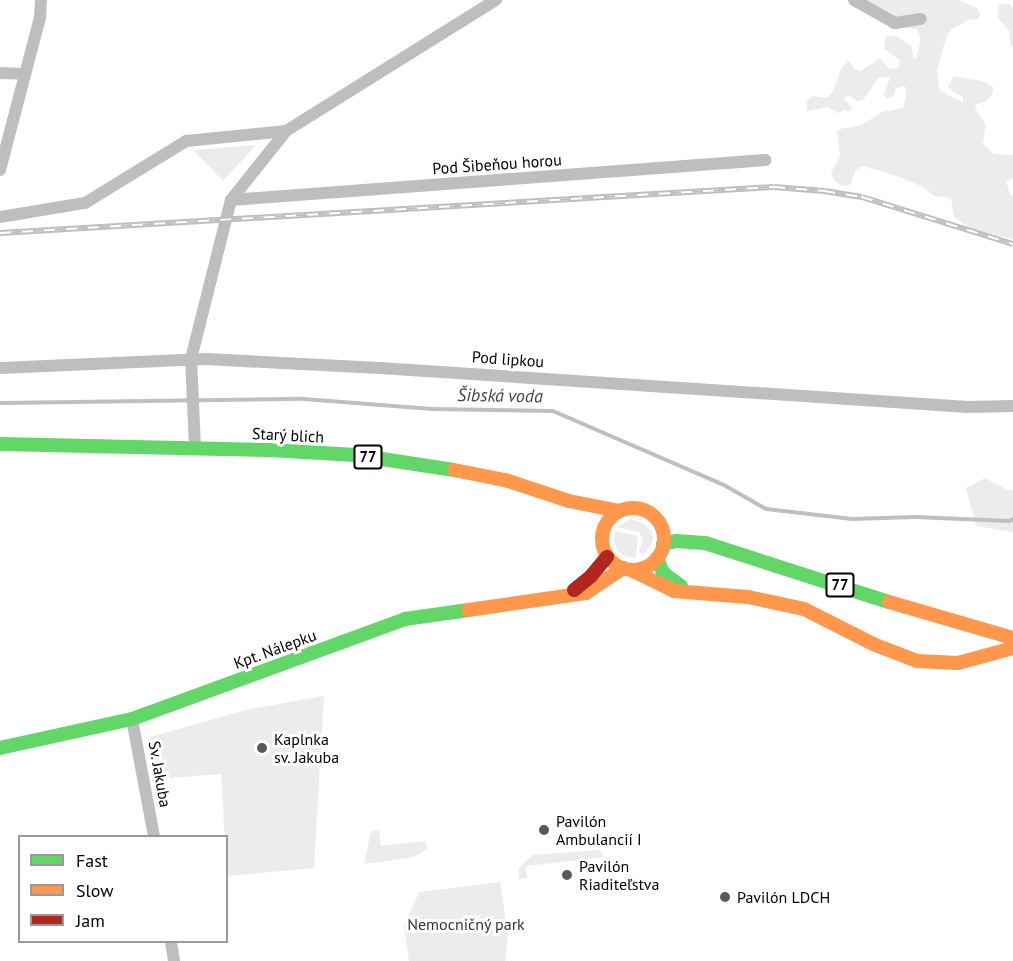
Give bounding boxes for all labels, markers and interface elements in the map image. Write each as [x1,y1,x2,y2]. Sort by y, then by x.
street label: Pod Šibeňou horou [432,150,562,178]
street label: Pod lipkou [471,347,545,371]
water label: Šibská voda [457,384,543,408]
street label: Starý blich [251,424,325,446]
road number: 77 [353,445,383,469]
road number: 77 [825,573,855,597]
street label: Kpt. Nálepku [230,625,320,673]
place label: Kaplnka sv. Jakuba [274,729,340,767]
street label: Sv. Jakuba [145,739,175,809]
marker: Kaplnka sv. Jakuba [255,741,269,755]
place label: Pavilón Ambulancií I [556,811,642,849]
marker: Pavilón Ambulancií I [537,823,551,837]
legend [18,835,228,943]
text: Fast [76,849,108,872]
place label: Pavilón Riaditeľstva [579,856,659,894]
marker: Pavilón Riaditeľstva [560,868,574,882]
text: Slow [76,879,114,902]
place label: Pavilón LDCH [737,887,830,907]
marker: Pavilón LDCH [718,890,732,904]
text: Jam [76,909,105,932]
park label: Nemocničný park [407,914,525,934]

